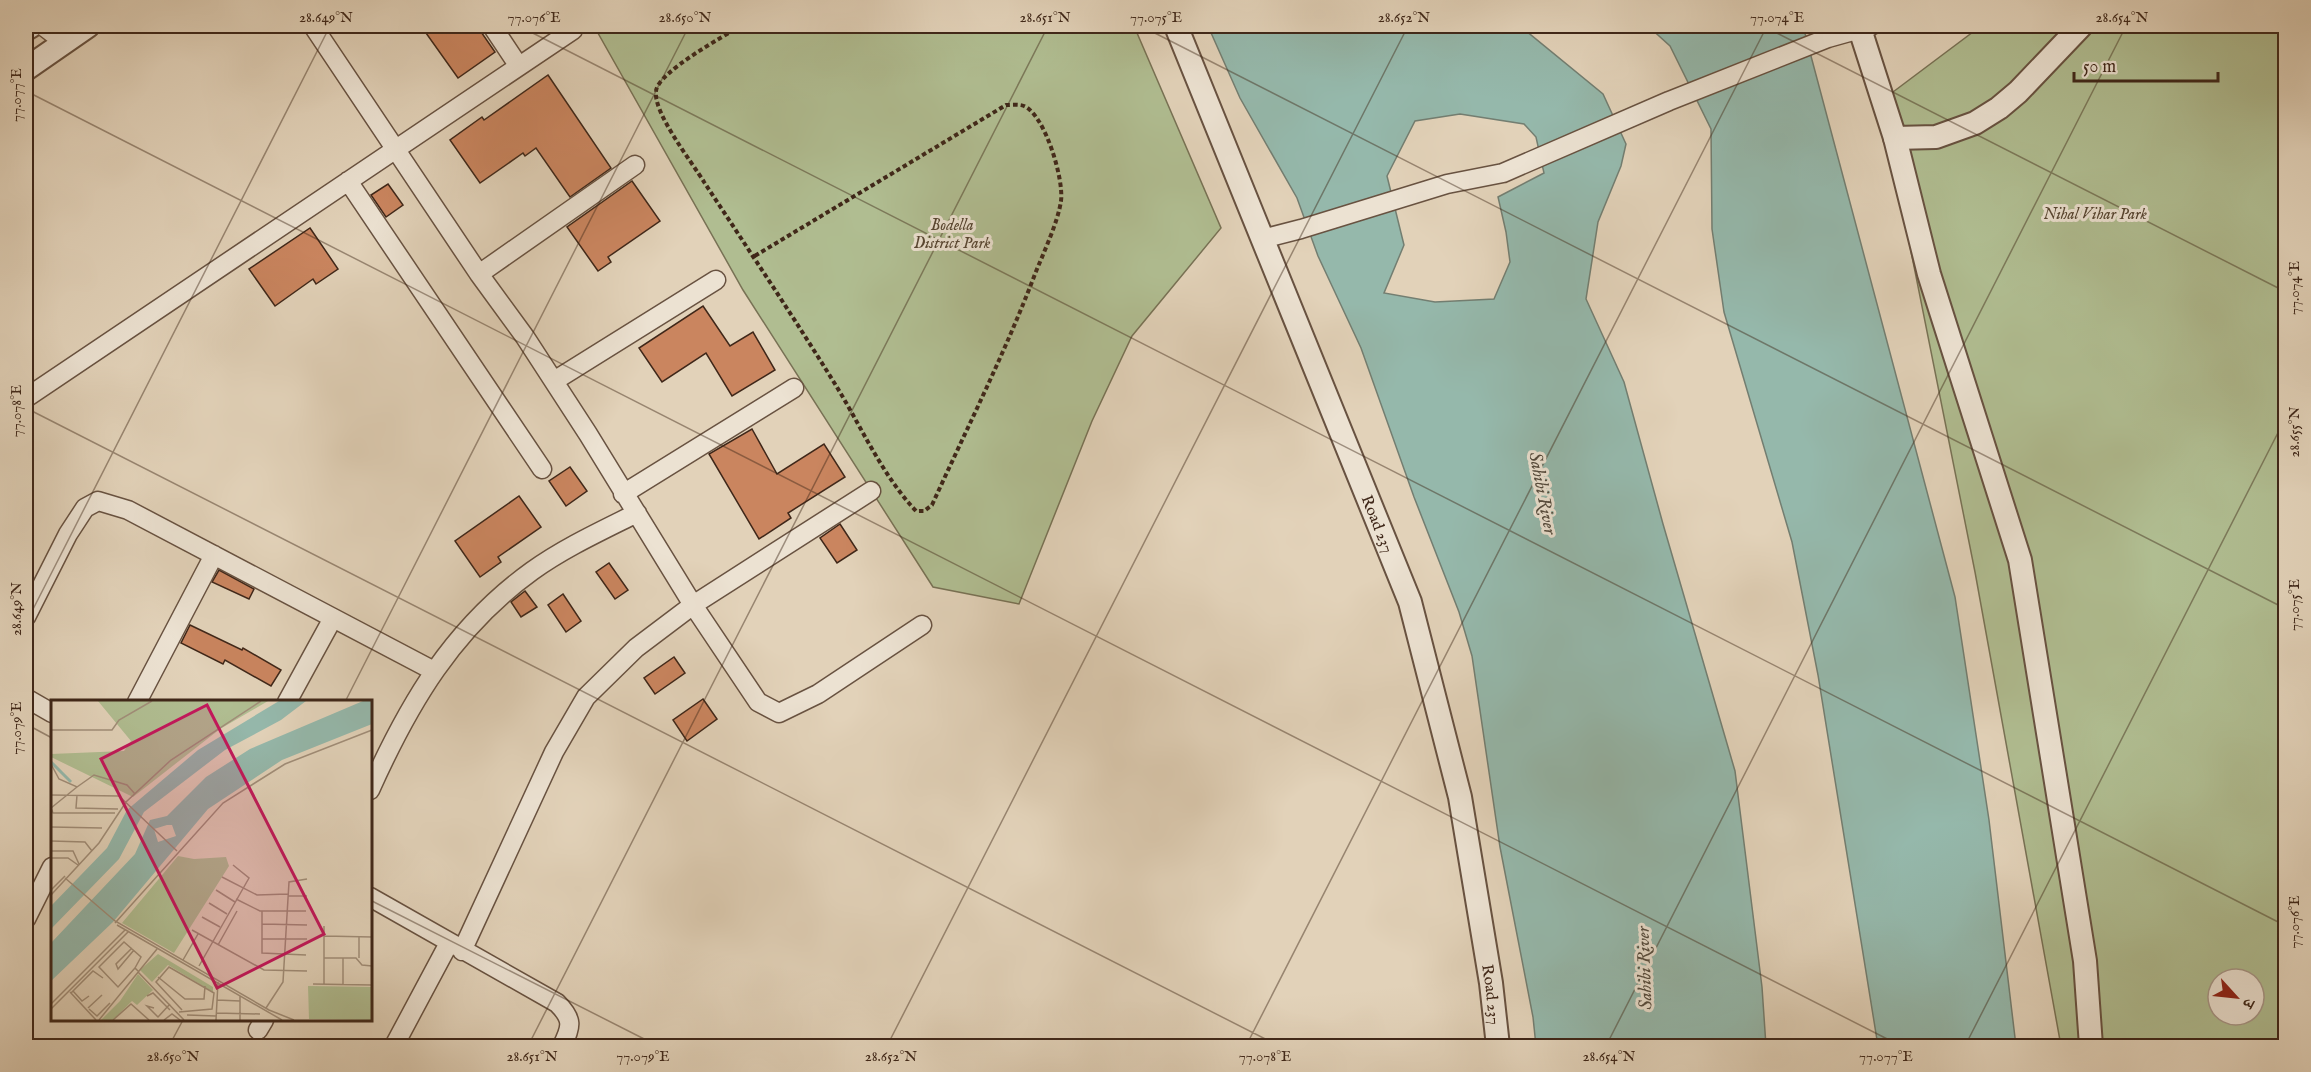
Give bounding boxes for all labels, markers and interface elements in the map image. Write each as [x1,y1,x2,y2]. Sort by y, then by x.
text: 28.649°N [299,8,353,27]
text: 77.076°E [507,8,561,27]
text: 28.650°N [659,8,711,27]
text: 28.651°N [1019,8,1071,27]
text: 77.075°E [1130,8,1182,27]
text: 28.652°N [1378,8,1430,27]
text: 77.074°E [1750,8,1804,27]
text: 28.654°N [2096,8,2148,27]
scale bar [2074,45,2218,83]
text: 50 m [2083,56,2116,79]
text: 77.077°E [7,68,26,122]
park label: Nihal Vihar Park [2043,205,2147,225]
park label: Bodella District Park [914,216,991,254]
text: 77.074°E [2285,261,2304,315]
text: 77.078°E [7,385,26,437]
text: 28.655°N [2285,406,2304,458]
water label: Sahibi River [1522,450,1561,537]
street label: Road 237 [1356,492,1397,556]
text: 77.075°E [2285,579,2304,631]
text: 28.649°N [7,582,26,636]
inset map [51,700,372,1021]
text: 77.079°E [7,701,26,755]
text: 77.076°E [2285,895,2304,949]
water label: Sahibi River [1633,925,1658,1010]
street label: Road 237 [1476,963,1504,1026]
north arrow [2206,967,2266,1027]
text: उ [2236,994,2259,1013]
text: 28.650°N [147,1047,199,1066]
text: 28.651°N [506,1047,558,1066]
text: 77.079°E [616,1047,670,1066]
text: 28.652°N [865,1047,917,1066]
text: 77.078°E [1239,1047,1291,1066]
text: 28.654°N [1583,1047,1635,1066]
text: 77.077°E [1859,1047,1913,1066]

